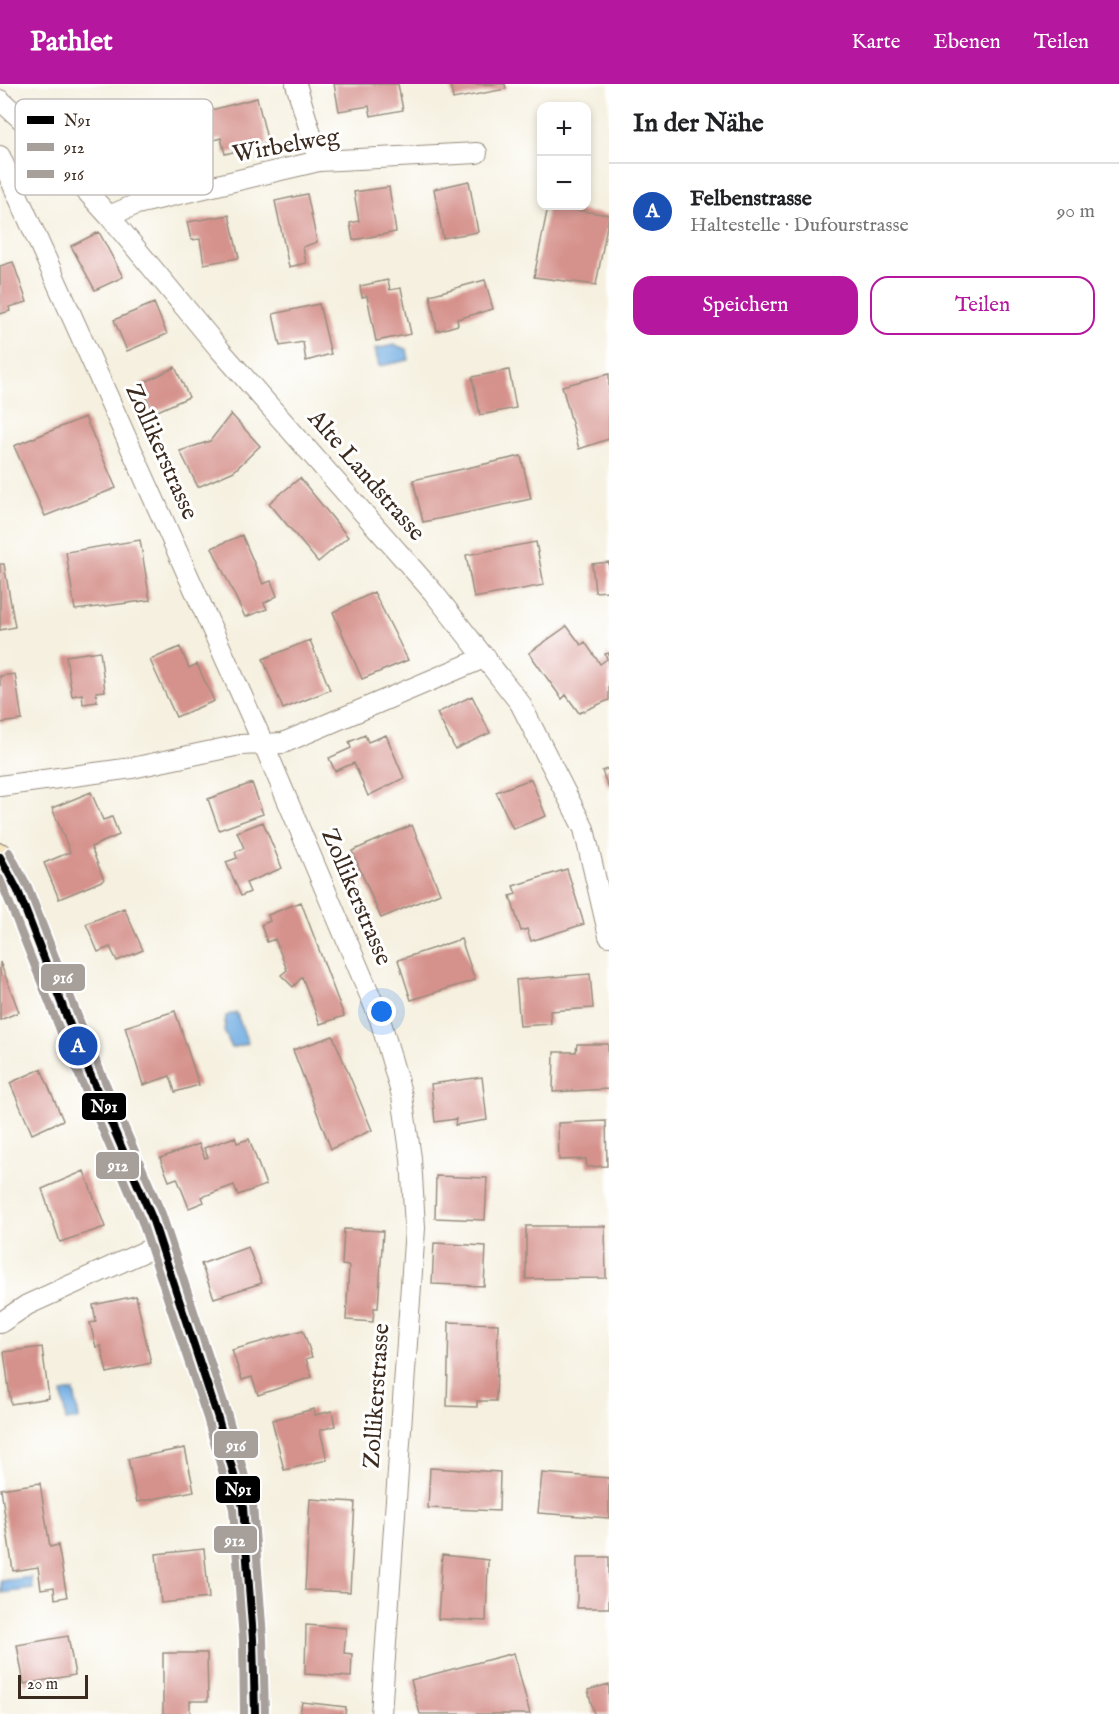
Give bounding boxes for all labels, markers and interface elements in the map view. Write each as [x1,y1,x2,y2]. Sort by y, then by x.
text: Pathlet [30,25,113,60]
text: Karte [852,29,900,56]
text: Ebenen [933,29,1001,56]
text: Teilen [1034,29,1089,56]
legend [15,99,213,195]
map controls [537,102,591,210]
button: + [537,102,591,156]
text: In der Nähe [633,107,764,140]
text: N91 [64,112,91,132]
street label: Wirbelweg [230,121,343,171]
text: 912 [63,139,84,159]
button: − [537,156,591,210]
text: 916 [63,166,84,186]
text: Felbenstrasse [690,185,812,213]
text: A [646,199,659,224]
text: 90 m [1057,199,1095,224]
text: Haltestelle · Dufourstrasse [690,213,909,238]
button: Speichern [633,276,858,335]
button: Teilen [870,276,1095,335]
street label: Zollikerstrasse [117,379,205,525]
street label: Alte Landstrasse [300,403,432,548]
street label: Zollikerstrasse [313,824,399,970]
line badge: 916 [40,963,86,992]
text: 916 [52,969,74,989]
your location [367,997,396,1026]
pin: A [58,1024,98,1068]
line badge: N91 [81,1092,127,1121]
text: N91 [90,1098,117,1118]
line badge: 912 [95,1151,140,1180]
text: 912 [107,1157,129,1177]
street label: Zollikerstrasse [356,1322,398,1470]
line badge: 916 [213,1430,259,1459]
text: 916 [225,1437,247,1457]
line badge: N91 [215,1475,261,1504]
text: N91 [224,1481,251,1501]
line badge: 912 [213,1525,258,1554]
text: 912 [224,1532,246,1552]
scale bar [18,1672,88,1700]
text: 20 m [27,1675,58,1695]

